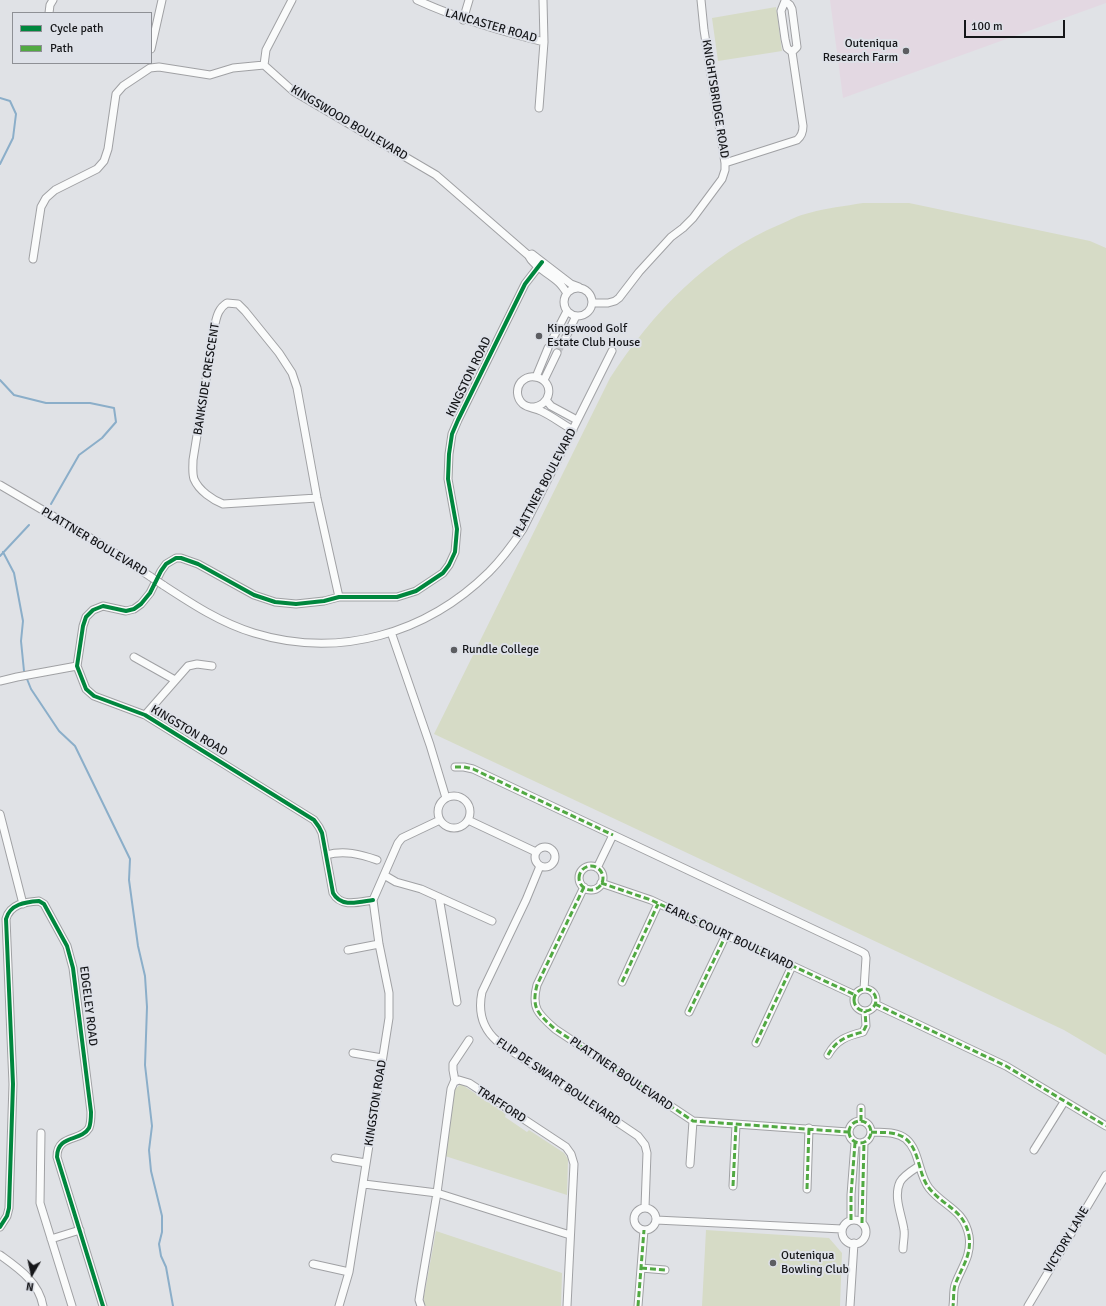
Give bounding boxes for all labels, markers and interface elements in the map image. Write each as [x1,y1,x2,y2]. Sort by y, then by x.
street label: LANCASTER ROAD [443,6,539,46]
legend [12,12,152,64]
scale bar [966,12,1067,38]
text: 100 m [971,19,1003,34]
text: Cycle path [50,21,103,36]
place label: Outeniqua Research Farm [823,37,898,65]
street label: KNIGHTSBRIDGE ROAD [699,39,731,159]
text: Path [50,41,73,56]
marker: Outeniqua Research Farm [901,46,911,56]
street label: KINGSWOOD BOULEVARD [288,82,410,164]
street label: BANKSIDE CRESCENT [191,322,223,436]
place label: Kingswood Golf Estate Club House [547,322,640,350]
marker: Kingswood Golf Estate Club House [534,331,544,341]
street label: KINGSTON ROAD [443,335,495,419]
street label: PLATTNER BOULEVARD [510,426,580,540]
street label: PLATTNER BOULEVARD [38,505,150,579]
place label: Rundle College [462,643,539,657]
marker: Rundle College [449,645,459,655]
street label: KINGSTON ROAD [148,702,230,760]
street label: EARLS COURT BOULEVARD [662,901,796,973]
street label: EDGELEY ROAD [76,965,100,1047]
street label: PLATTNER BOULEVARD [567,1034,675,1114]
street label: FLIP DE SWART BOULEVARD [493,1035,623,1129]
street label: KINGSTON ROAD [362,1059,390,1147]
street label: TRAFFORD [474,1084,528,1126]
street label: VICTORY LANE [1041,1204,1093,1276]
place label: Outeniqua Bowling Club [781,1249,849,1277]
north arrow [12,1254,52,1294]
marker: Outeniqua Bowling Club [768,1258,778,1268]
text: N [25,1279,35,1293]

